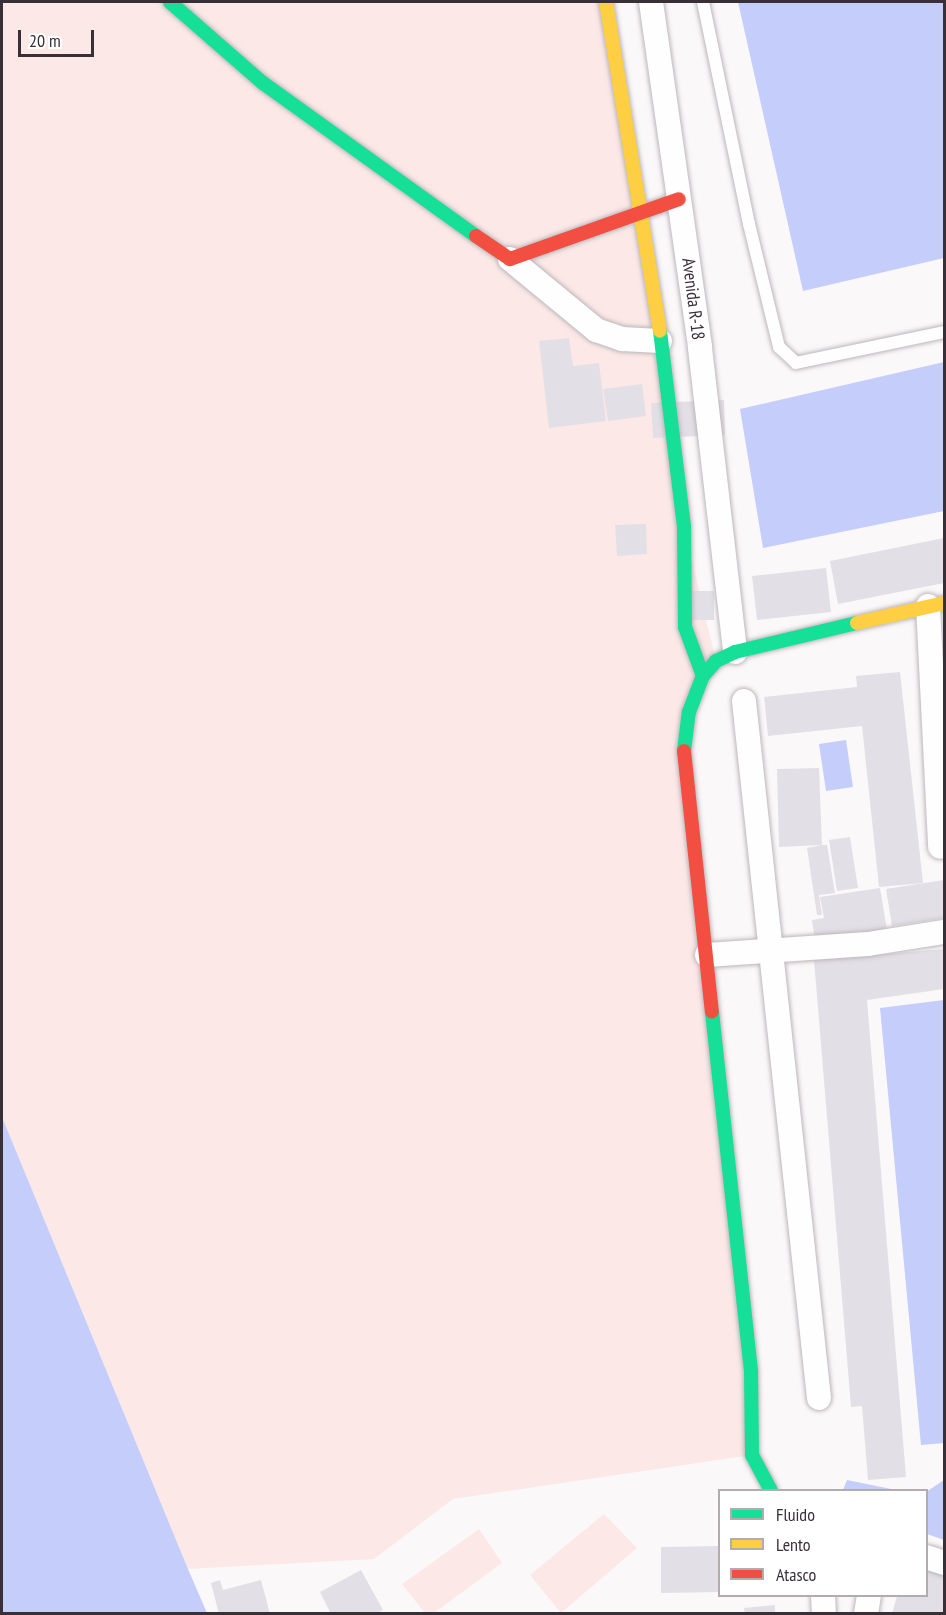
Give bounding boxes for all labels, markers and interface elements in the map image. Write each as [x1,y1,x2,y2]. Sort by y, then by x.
scale bar [21,18,98,56]
text: 20 m [29,29,61,52]
street label: Avenida R-18 [677,257,709,341]
legend [718,1489,928,1597]
text: Fluido [776,1503,815,1526]
text: Lento [776,1533,811,1556]
text: Atasco [776,1563,816,1586]

